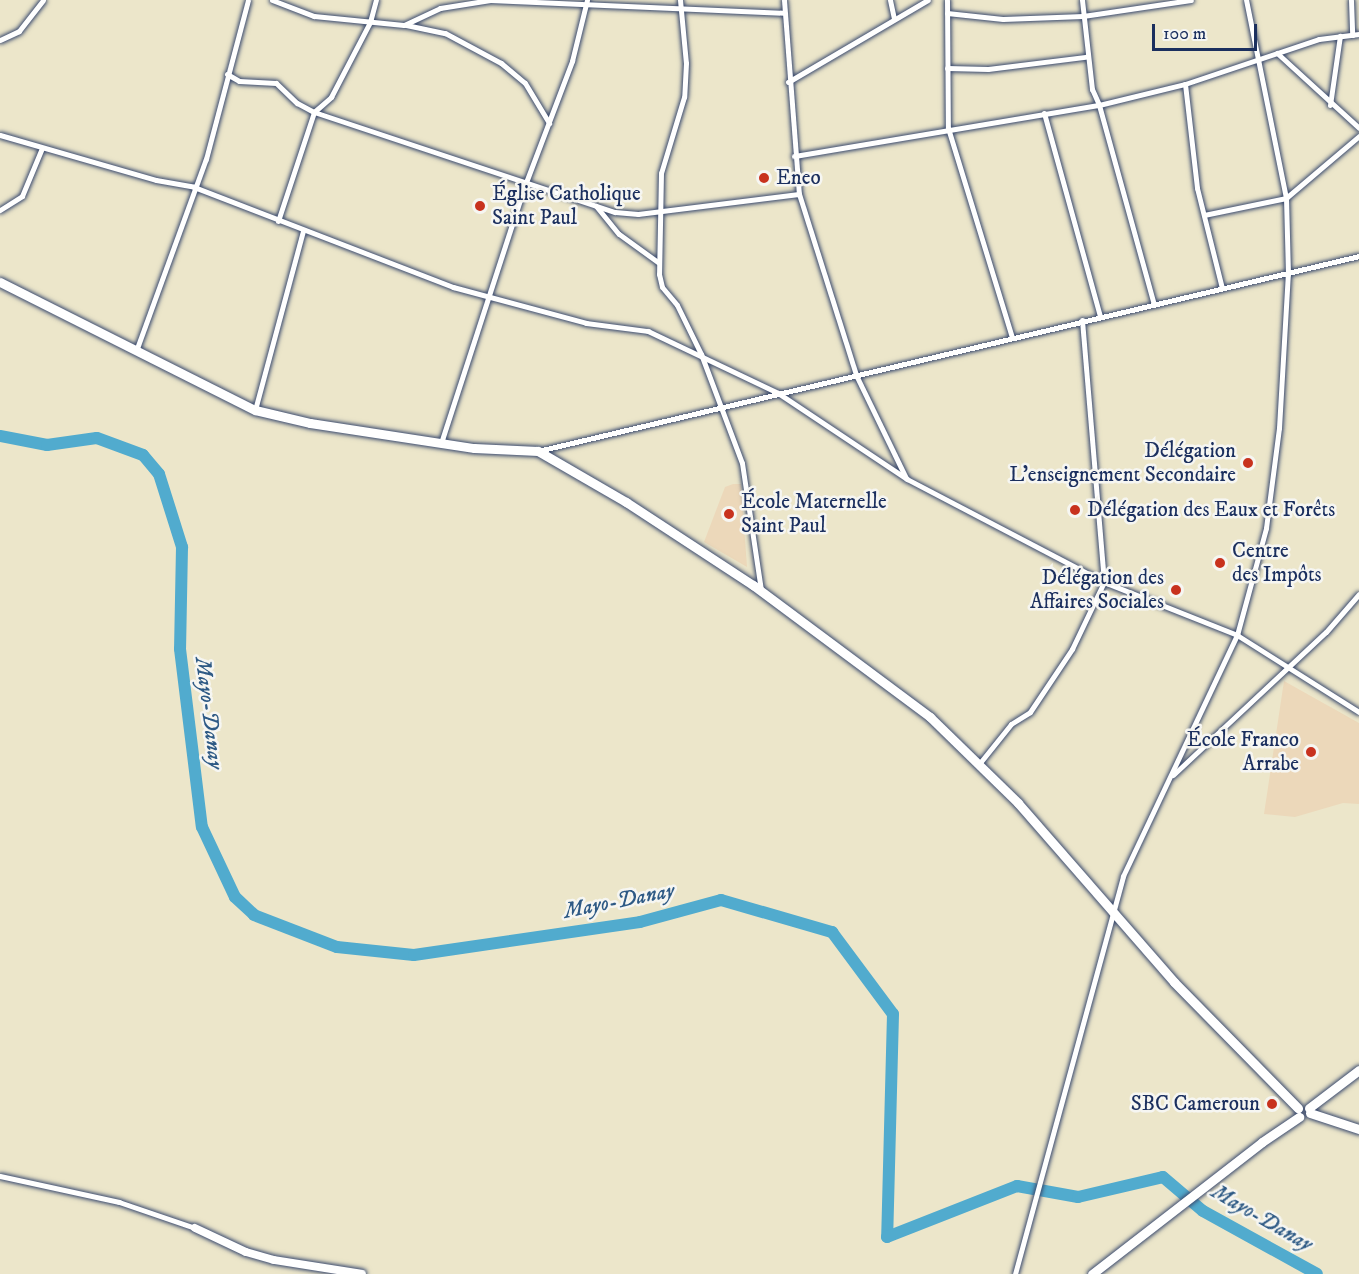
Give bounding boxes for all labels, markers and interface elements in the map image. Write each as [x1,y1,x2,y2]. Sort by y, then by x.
scale bar [1155,12,1260,50]
text: 100 m [1163,23,1206,45]
place label: Eneo [776,165,821,191]
marker: Eneo [757,171,771,185]
place label: Église Catholique Saint Paul [492,181,641,231]
marker: Église Catholique Saint Paul [473,199,487,213]
place label: Délégation L'enseignement Secondaire [1009,438,1236,488]
marker: Délégation L'enseignement Secondaire [1241,456,1255,470]
place label: École Maternelle Saint Paul [741,489,887,539]
place label: Délégation des Eaux et Forêts [1087,497,1335,523]
marker: Délégation des Eaux et Forêts [1068,503,1082,517]
marker: École Maternelle Saint Paul [722,507,736,521]
place label: Centre des Impôts [1232,538,1322,588]
marker: Centre des Impôts [1213,556,1227,570]
place label: Délégation des Affaires Sociales [1030,565,1164,615]
marker: Délégation des Affaires Sociales [1169,583,1183,597]
water label: Mayo-Danay [189,656,229,770]
place label: École Franco Arrabe [1187,727,1299,777]
marker: École Franco Arrabe [1304,745,1318,759]
water label: Mayo-Danay [561,877,677,925]
place label: SBC Cameroun [1131,1091,1260,1117]
marker: SBC Cameroun [1265,1097,1279,1111]
water label: Mayo-Danay [1207,1179,1317,1257]

